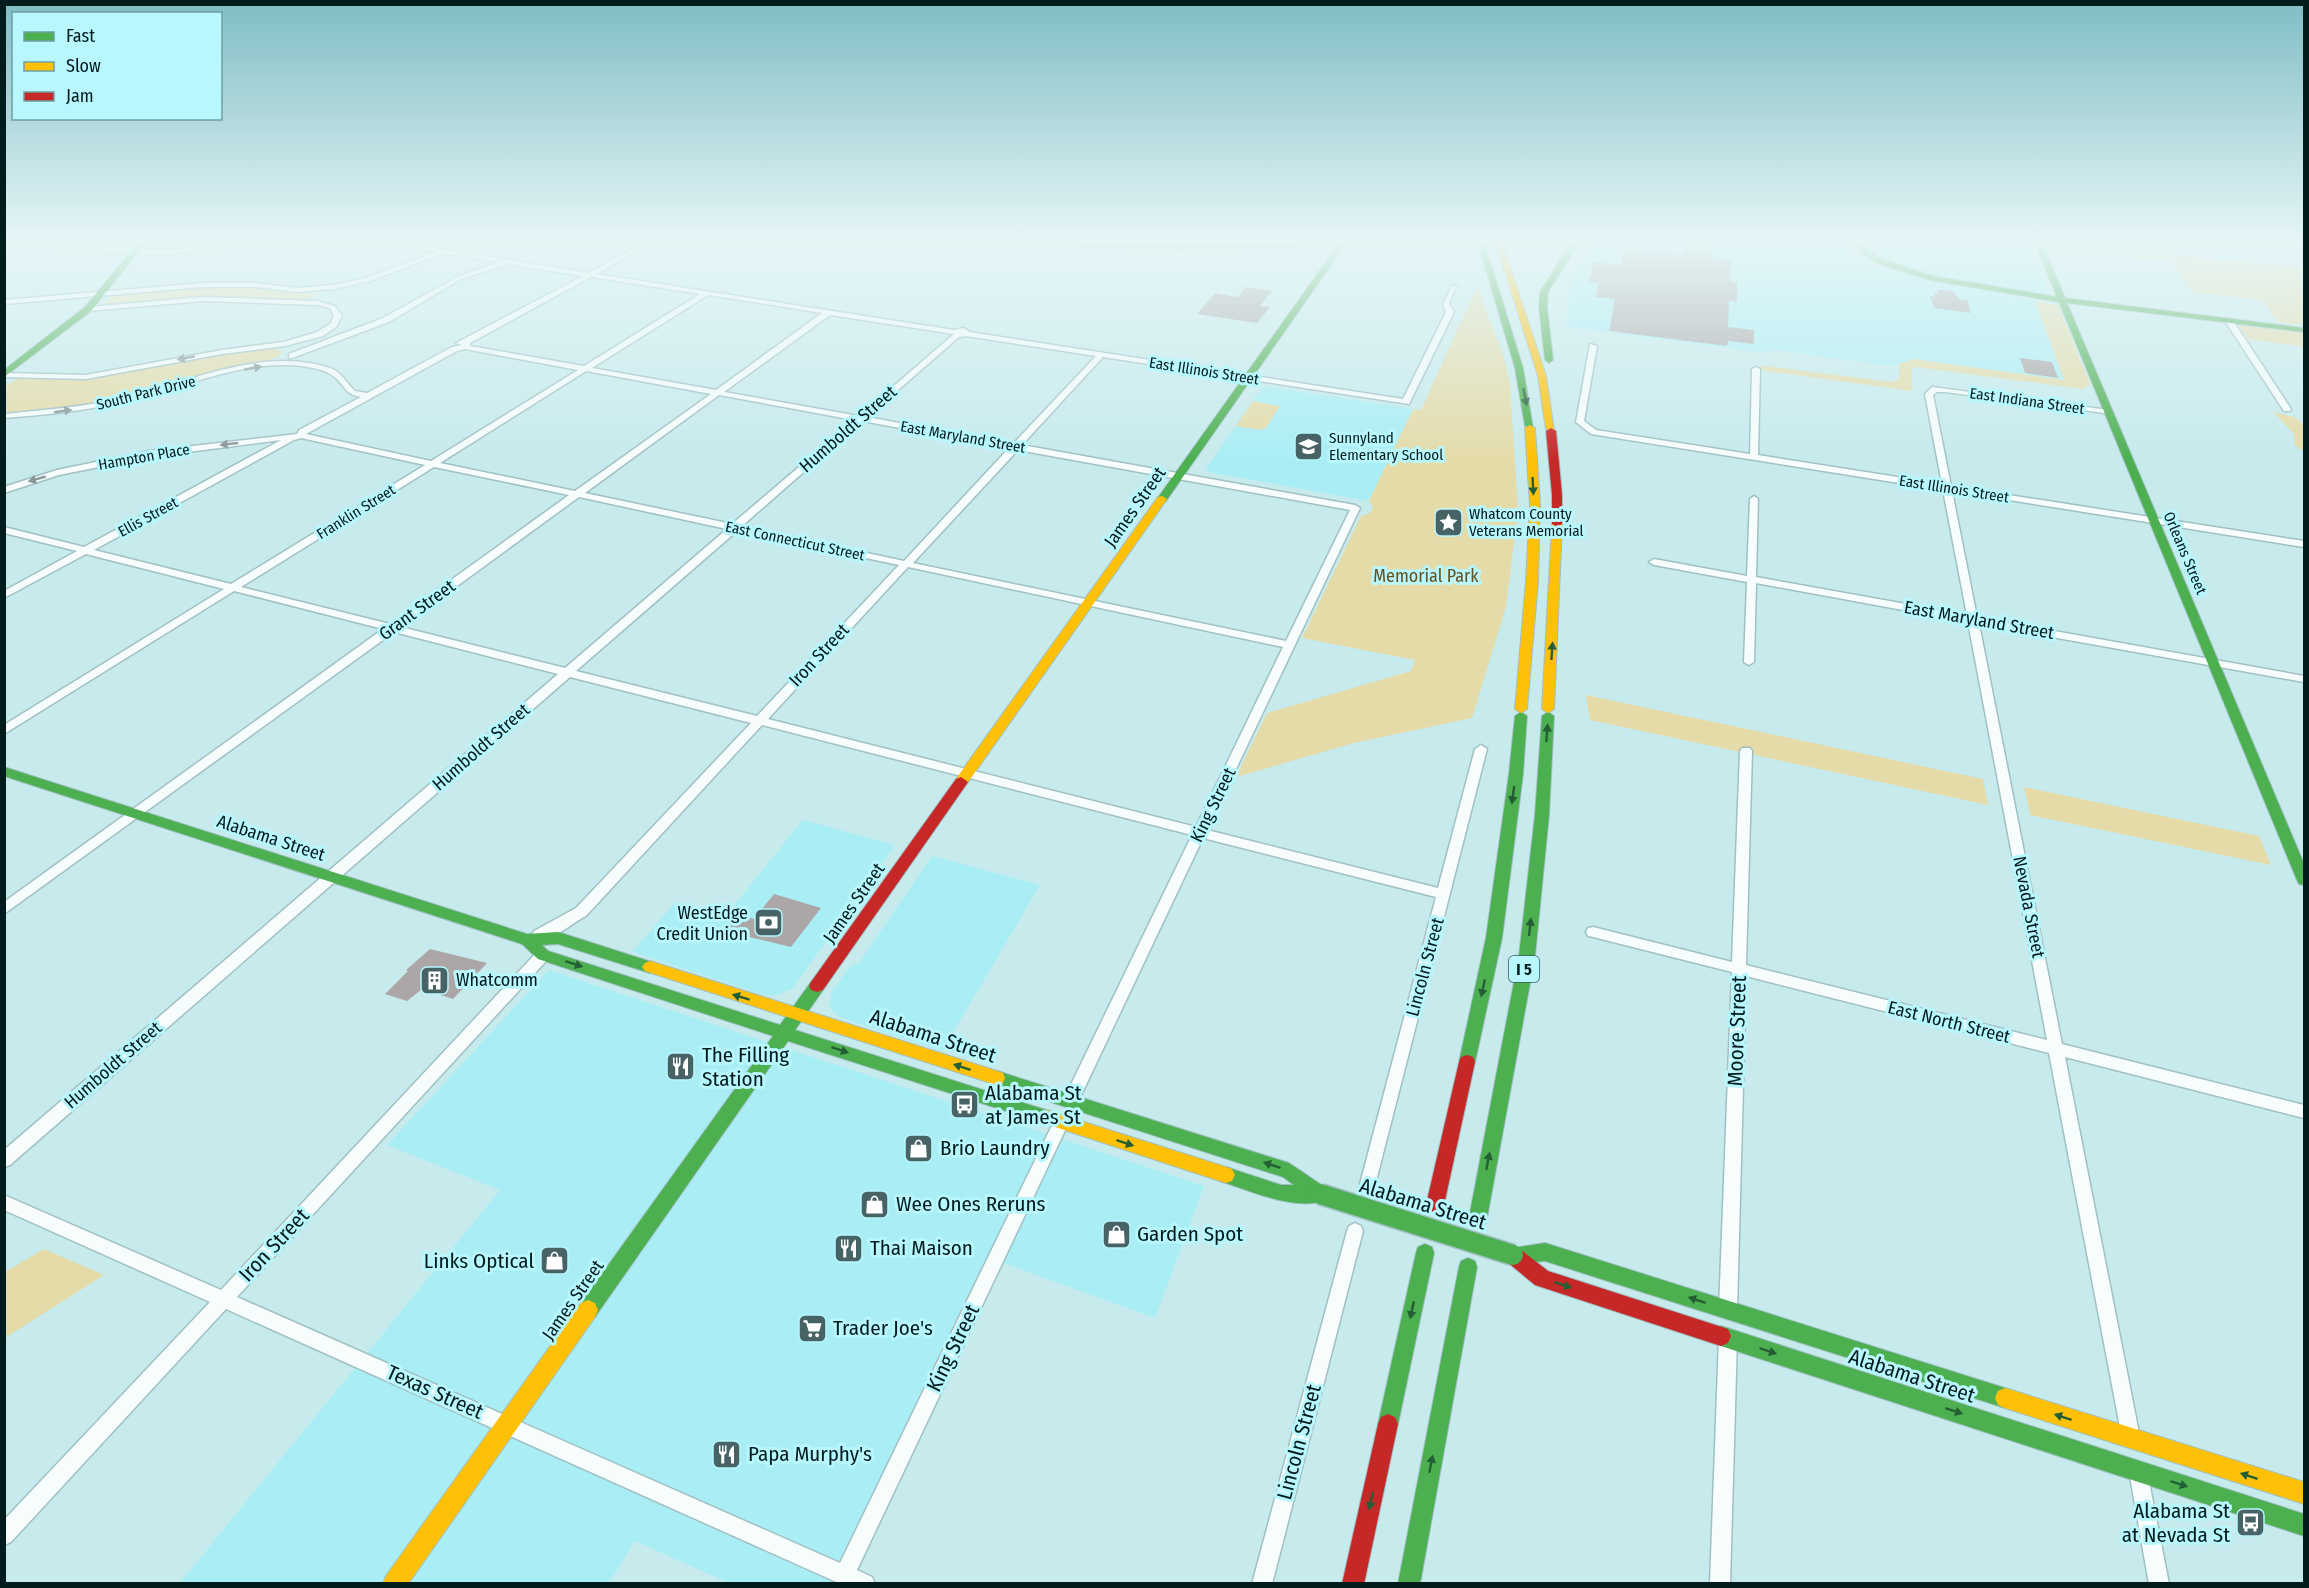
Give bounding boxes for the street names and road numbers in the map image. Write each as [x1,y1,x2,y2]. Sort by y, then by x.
street label: East Illinois Street [1148,353,1260,389]
street label: South Park Drive [95,372,197,414]
street label: Humboldt Street [795,381,901,477]
street label: East Indiana Street [1969,384,2086,418]
street label: East Maryland Street [899,417,1027,457]
street label: Hampton Place [97,440,191,474]
street label: James Street [1099,463,1171,551]
street label: East Illinois Street [1898,471,2010,507]
street label: Franklin Street [313,481,399,543]
street label: Ellis Street [115,493,181,541]
street label: Orleans Street [2160,509,2210,597]
street label: East Connecticut Street [724,517,866,565]
street label: Grant Street [375,575,459,645]
street label: East Maryland Street [1902,596,2056,644]
street label: Iron Street [784,619,854,691]
street label: Humboldt Street [428,699,534,795]
street label: King Street [1185,764,1241,846]
street label: Alabama Street [214,810,328,866]
street label: Nevada Street [2008,854,2050,960]
street label: James Street [818,859,890,947]
street label: Lincoln Street [1401,915,1449,1019]
road number: I 5 [1509,956,1539,982]
street label: Moore Street [1722,975,1752,1087]
street label: East North Street [1886,996,2013,1048]
street label: Alabama Street [867,1003,999,1069]
street label: Humboldt Street [60,1017,166,1113]
street label: Alabama Street [1357,1172,1490,1236]
street label: Iron Street [233,1203,315,1287]
street label: James Street [537,1256,609,1344]
street label: King Street [921,1300,985,1396]
street label: Alabama Street [1846,1343,1978,1409]
street label: Texas Street [383,1359,488,1425]
street label: Lincoln Street [1271,1381,1327,1503]

